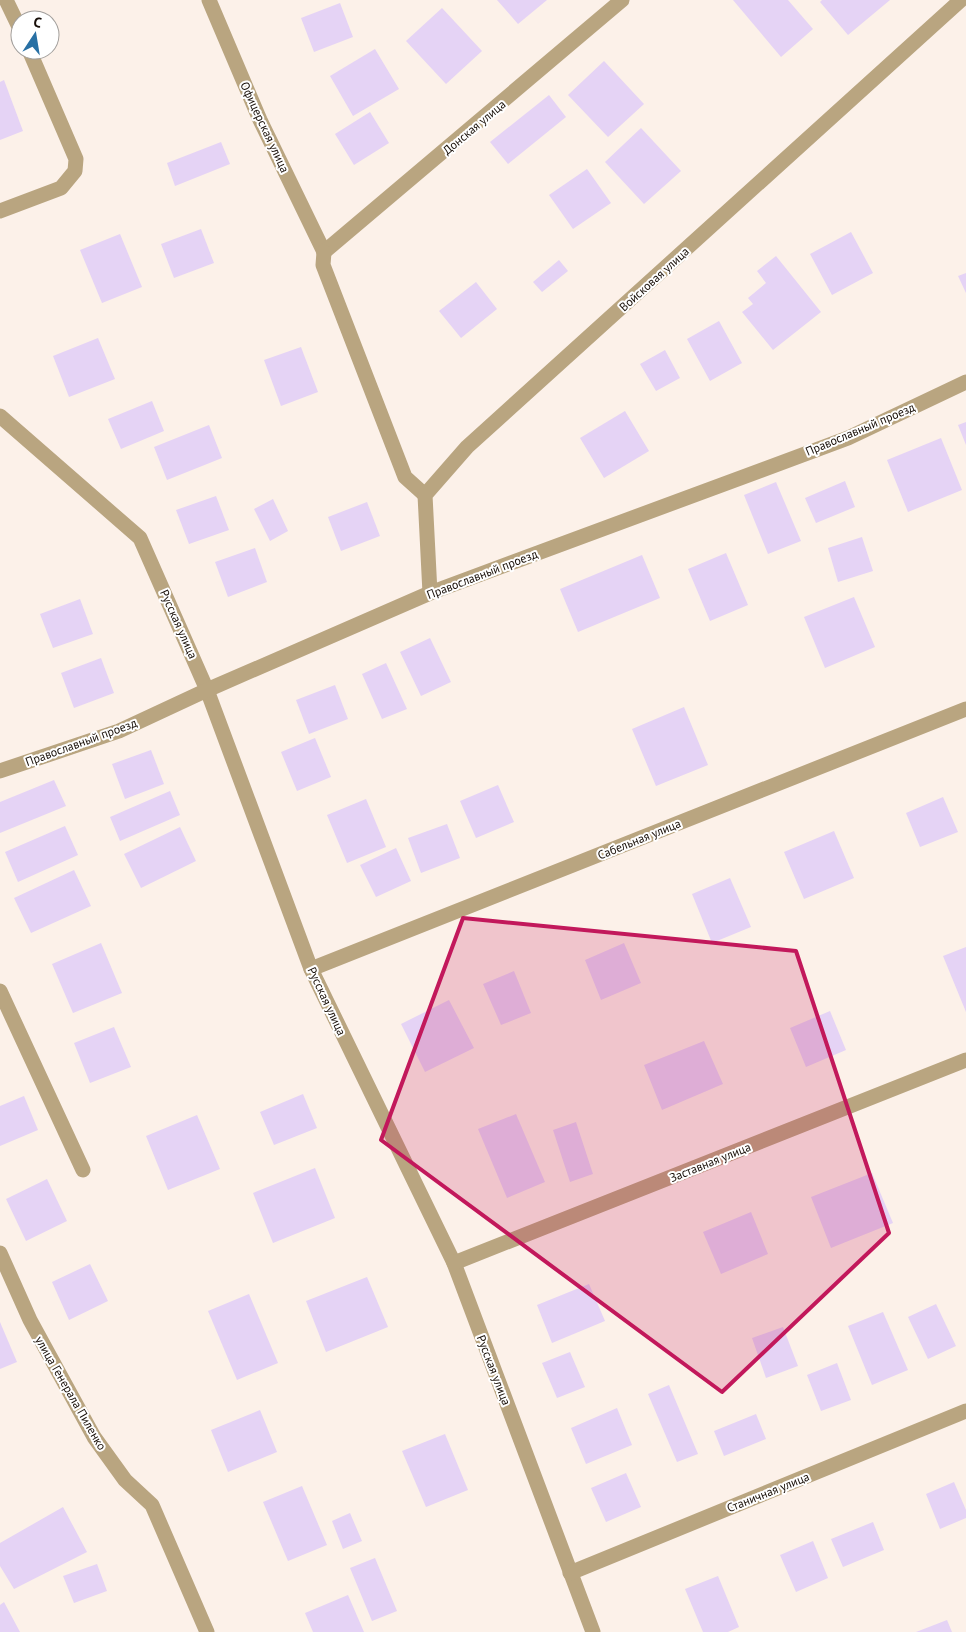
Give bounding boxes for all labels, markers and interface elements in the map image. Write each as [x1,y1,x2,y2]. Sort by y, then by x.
north arrow [10,10,60,60]
text: С [32,13,44,32]
street label: Офицерская улица [237,79,293,175]
street label: Донская улица [440,96,508,158]
street label: Войсковая улица [616,244,692,314]
street label: Православный проезд [803,399,917,459]
street label: Православный проезд [424,546,540,602]
street label: Русская улица [157,587,201,661]
street label: Православный проезд [23,715,139,769]
street label: Сабельная улица [595,815,683,863]
street label: Русская улица [305,964,349,1038]
street label: Заставная улица [667,1139,753,1185]
street label: улица Генерала Пиленко [32,1333,110,1453]
street label: Русская улица [474,1333,514,1407]
street label: Станичная улица [725,1469,811,1515]

